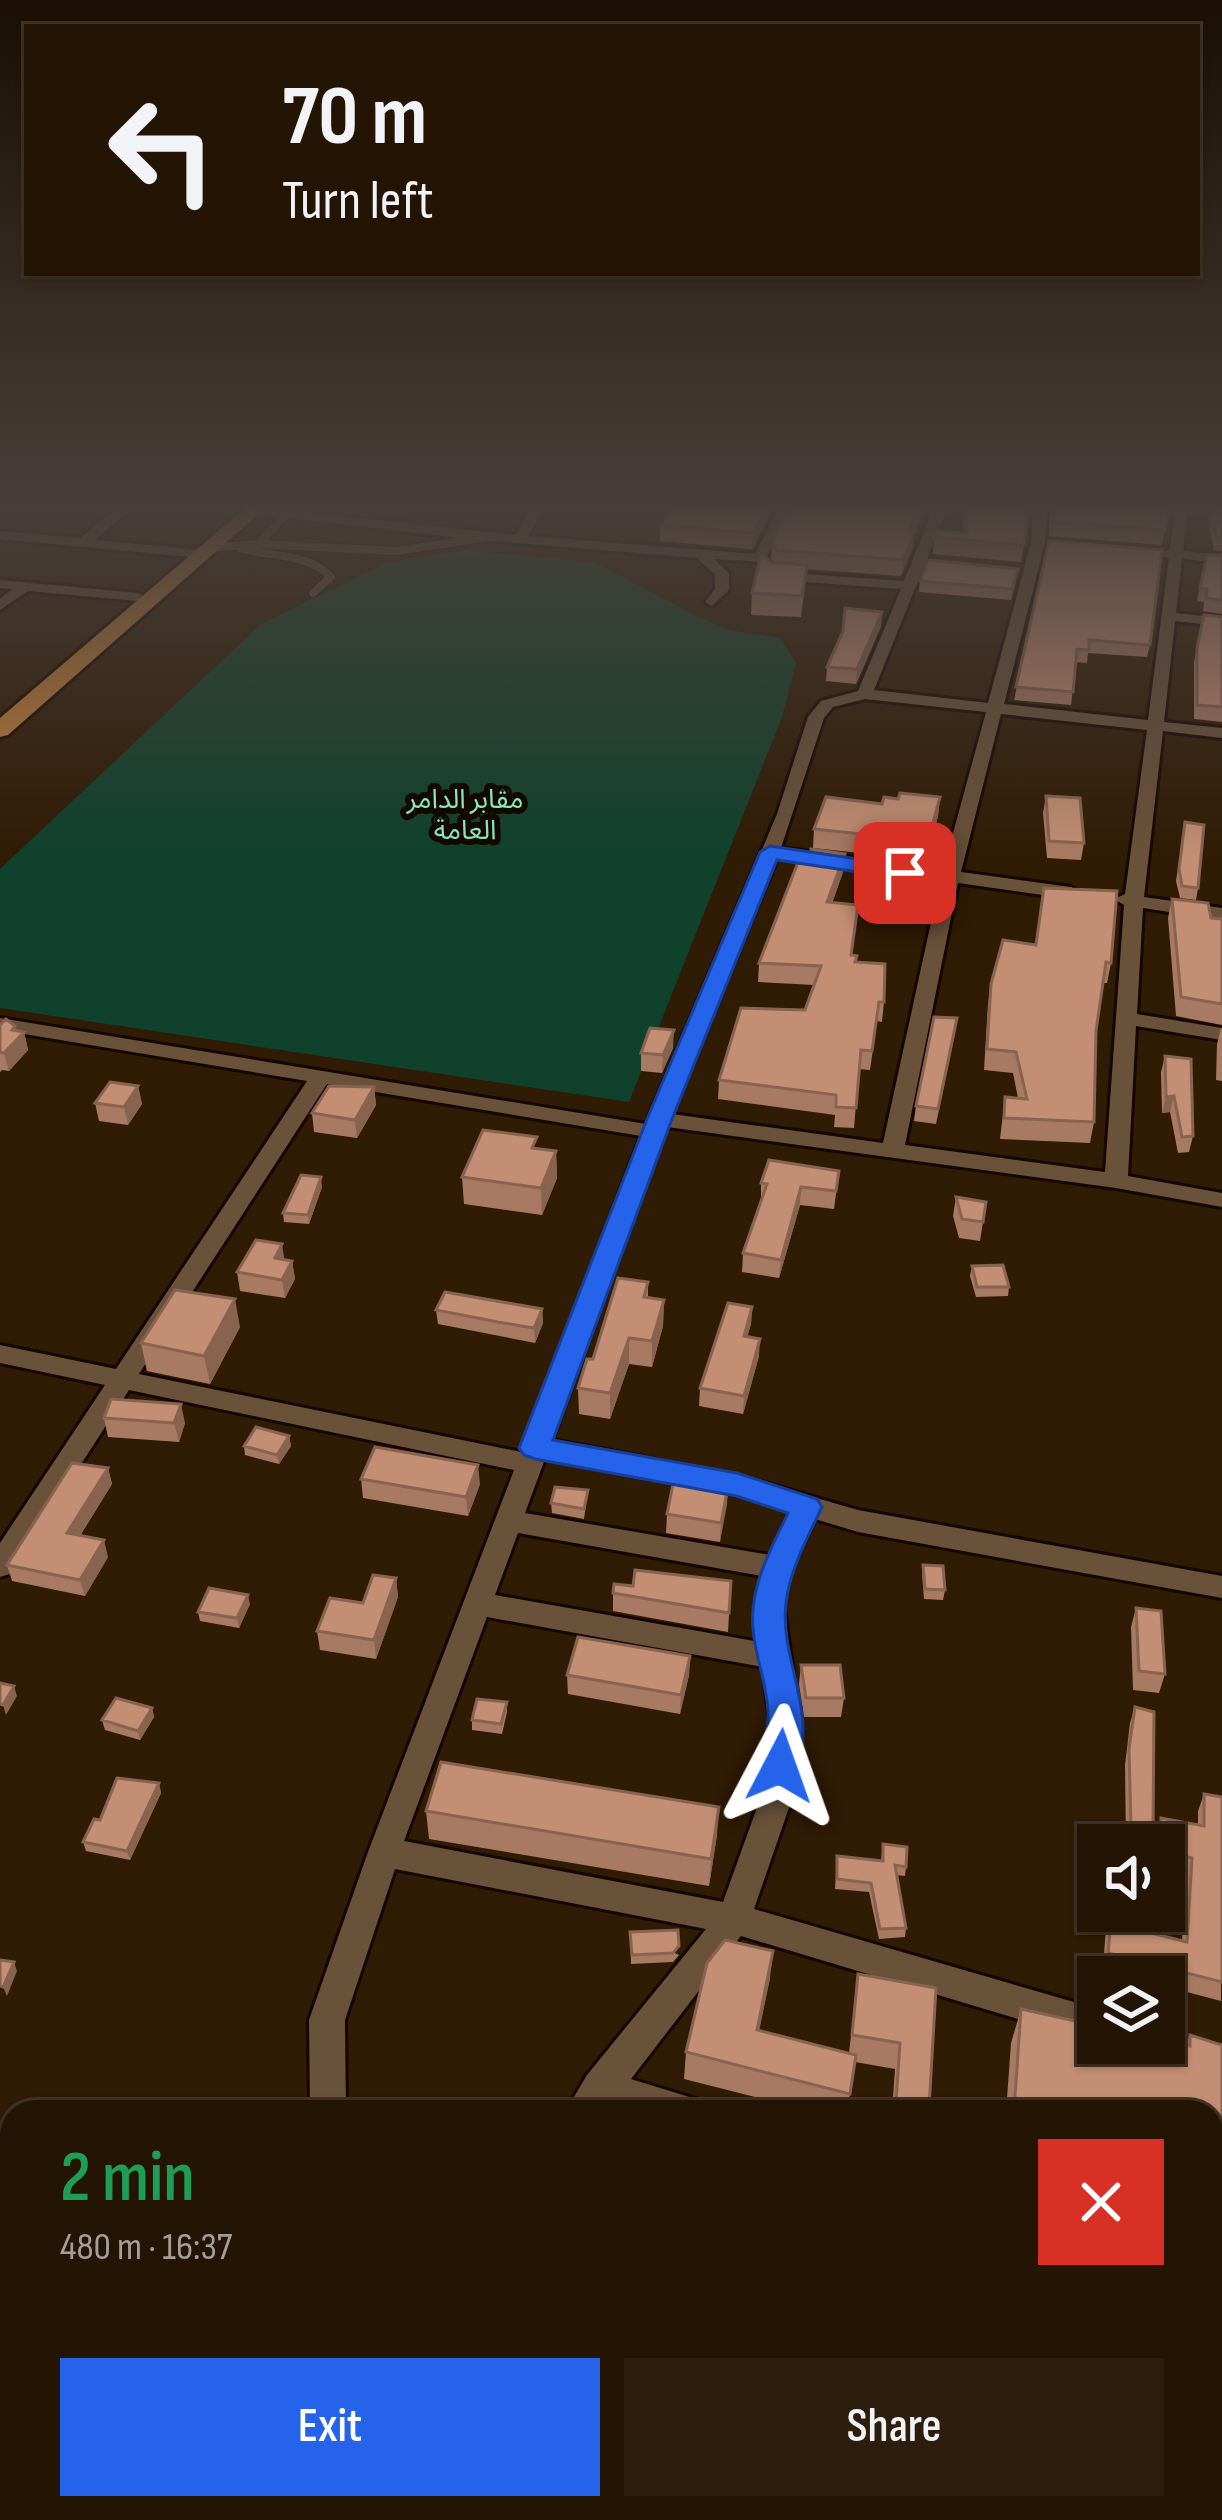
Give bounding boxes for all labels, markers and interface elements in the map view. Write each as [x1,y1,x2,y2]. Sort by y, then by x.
text: 70 m [282,67,427,168]
icon: left [84,72,240,228]
text: Turn left [282,169,434,234]
park label: مقابر الدامر العامة [406,784,523,847]
pin [854,822,956,924]
icon: arrive [872,840,938,906]
position arrow [717,1703,843,1829]
map controls [1077,1824,1185,2064]
button: sound [1077,1824,1185,1932]
button: layers [1077,1956,1185,2064]
text: 2 min [60,2135,195,2222]
button: close [1038,2139,1164,2265]
text: 480 m · 16:37 [60,2224,232,2271]
button: Exit [60,2358,600,2496]
button: Share [624,2358,1164,2496]

